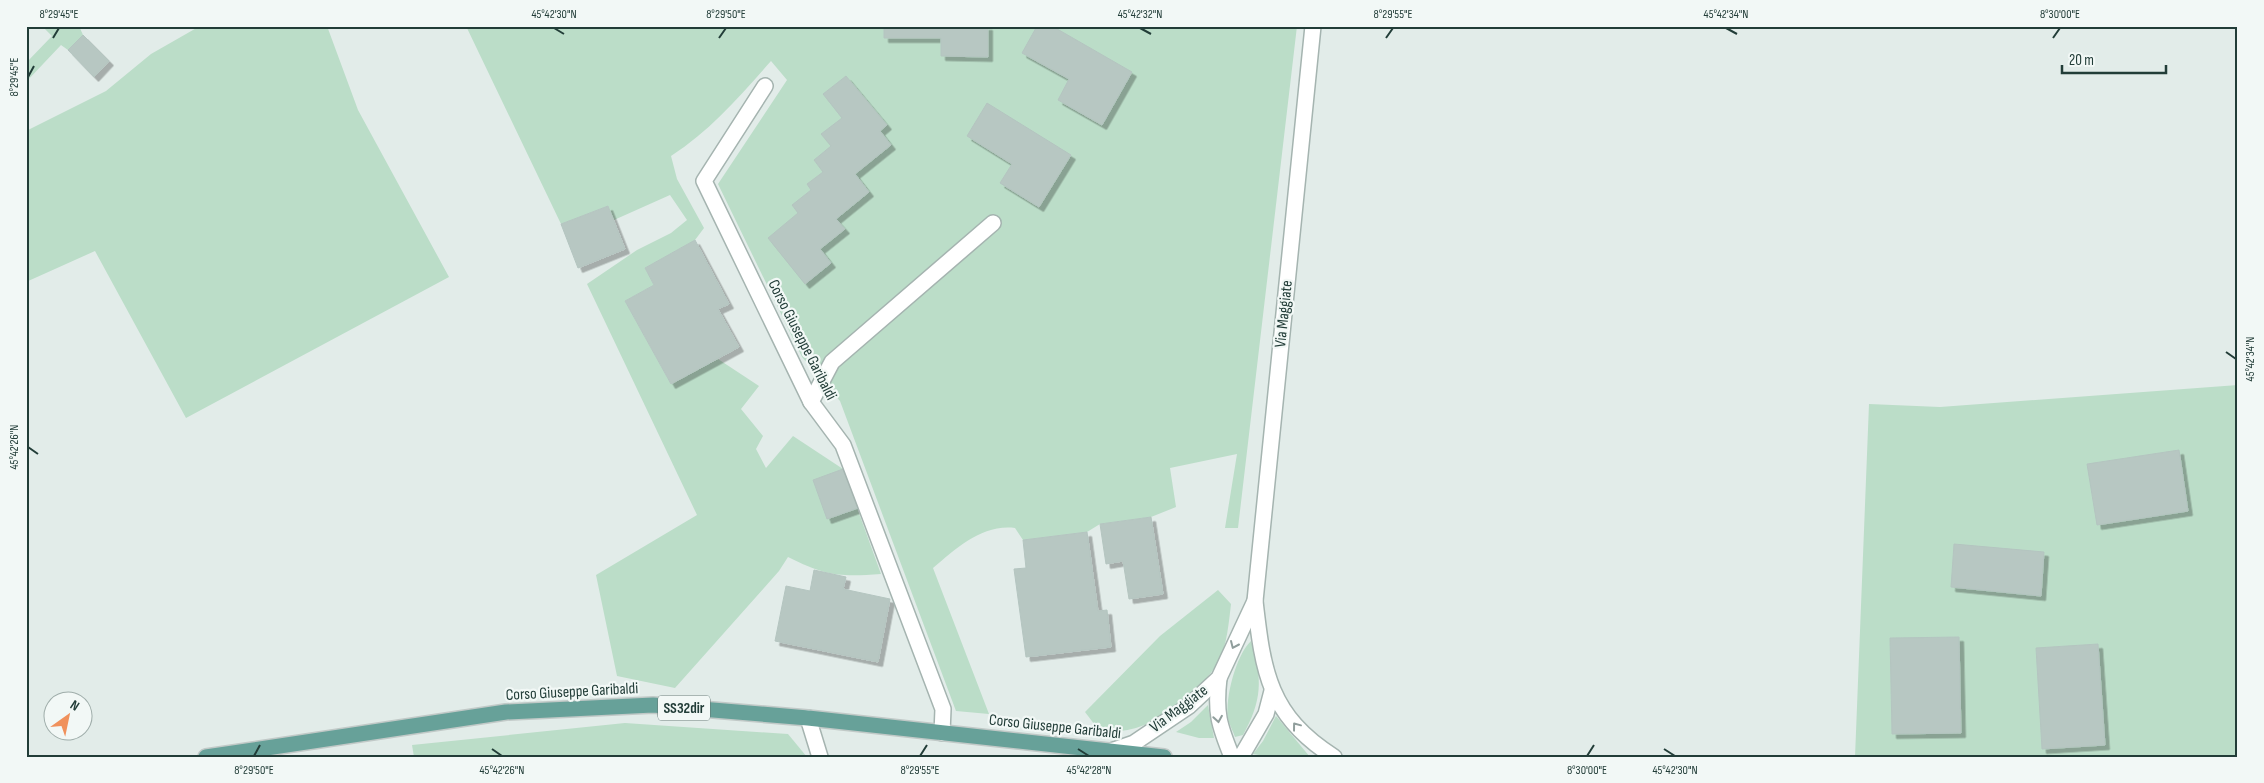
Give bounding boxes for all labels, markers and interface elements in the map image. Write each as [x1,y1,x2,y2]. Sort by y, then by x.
text: 8°29'45"E [39,7,79,22]
text: 45°42'30"N [531,7,577,22]
text: 8°29'50"E [706,7,746,22]
text: 45°42'32"N [1118,7,1162,22]
text: 8°29'55"E [1374,7,1412,22]
text: 45°42'34"N [1704,7,1748,22]
text: 8°30'00"E [2040,7,2080,22]
scale bar [2062,42,2165,74]
text: 20 m [2069,51,2094,70]
text: 8°29'45"E [7,57,22,97]
street label: Corso Giuseppe Garibaldi [763,277,841,403]
street label: Via Maggiate [1271,279,1297,349]
text: 45°42'34"N [2243,337,2258,381]
text: 45°42'26"N [7,425,22,469]
one-way arrow [1230,640,1241,649]
street label: Corso Giuseppe Garibaldi [505,679,639,705]
street label: Via Maggiate [1146,681,1212,737]
north arrow [42,690,92,740]
text: N [67,696,83,715]
road number: SS32dir [658,696,710,720]
street label: Corso Giuseppe Garibaldi [988,711,1122,743]
one-way arrow [1213,714,1223,723]
one-way arrow [1293,722,1302,732]
text: 8°29'50"E [234,763,274,778]
text: 45°42'26"N [480,763,524,778]
text: 8°29'55"E [901,763,939,778]
text: 45°42'28"N [1067,763,1111,778]
text: 8°30'00"E [1567,763,1607,778]
text: 45°42'30"N [1652,763,1698,778]

